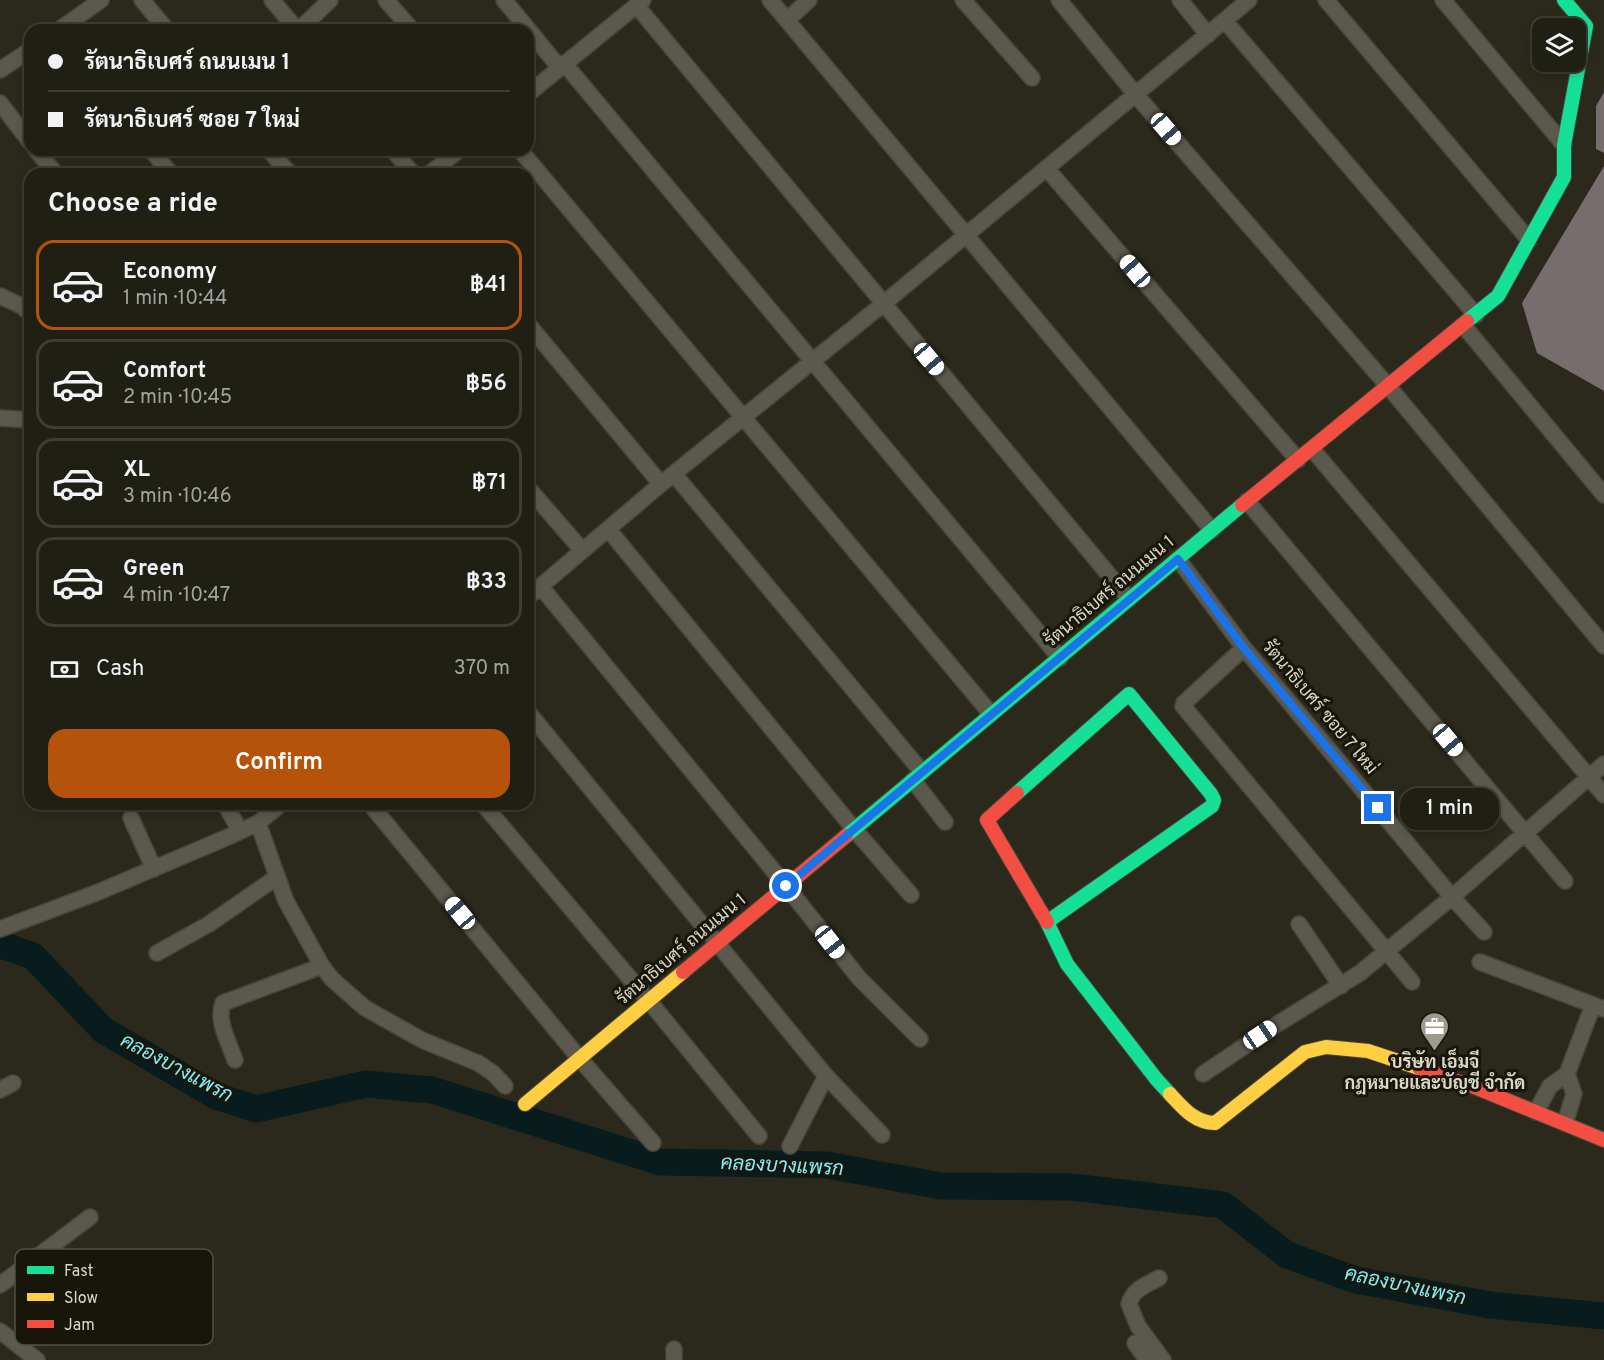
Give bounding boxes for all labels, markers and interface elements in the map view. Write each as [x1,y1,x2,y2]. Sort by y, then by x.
map controls [1532,18,1586,72]
button: layers [1532,18,1586,72]
text: รัตนาธิเบศร์ ถนนเมน 1 [84,50,290,77]
text: รัตนาธิเบศร์ ซอย 7 ใหม่ [84,108,300,135]
car [1147,110,1185,148]
text: Choose a ride [48,187,218,221]
car [1116,252,1154,290]
icon: car [51,258,105,312]
text: Economy [123,259,217,286]
text: ฿41 [469,272,507,299]
text: 1 min · 10:44 [123,286,227,312]
car [911,339,947,379]
icon: car [51,357,105,411]
text: Comfort [123,358,206,385]
text: ฿56 [465,371,507,398]
text: 2 min · 10:45 [123,385,232,411]
icon: car [51,456,105,510]
text: XL [123,457,150,484]
text: ฿71 [471,470,507,497]
text: 3 min · 10:46 [123,484,232,510]
street label: รัตนาธิเบศร์ ถนนเมน 1 [1038,529,1180,653]
icon: car [51,555,105,609]
text: Green [123,556,185,583]
text: ฿33 [466,569,507,596]
text: 4 min · 10:47 [123,583,230,609]
street label: รัตนาธิเบศร์ ซอย 7 ใหม่ [1256,634,1384,780]
icon: cash [48,653,81,686]
text: Cash [96,656,145,683]
text: 370 m [454,656,510,682]
car [1430,720,1466,760]
button: Confirm [48,729,510,798]
callout: 1 min [1399,787,1498,829]
route end [1364,794,1391,821]
text: 1 min [1426,796,1473,822]
route start [772,872,799,899]
street label: รัตนาธิเบศร์ ถนนเมน 1 [610,887,752,1011]
car [442,893,478,933]
car [812,922,848,962]
office icon: บริษัท เอ็มจี กฎหมายและบัญชี จำกัด [1419,1010,1451,1052]
car [1240,1017,1280,1053]
water label: คลองบางแพรก [115,1029,237,1109]
place label: บริษัท เอ็มจี กฎหมายและบัญชี จำกัด [1345,1048,1525,1096]
water label: คลองบางแพรก [720,1151,844,1183]
legend [15,1249,213,1345]
water label: คลองบางแพรก [1342,1261,1468,1313]
text: Fast [64,1262,94,1282]
text: Slow [64,1289,98,1309]
text: Jam [64,1316,95,1336]

